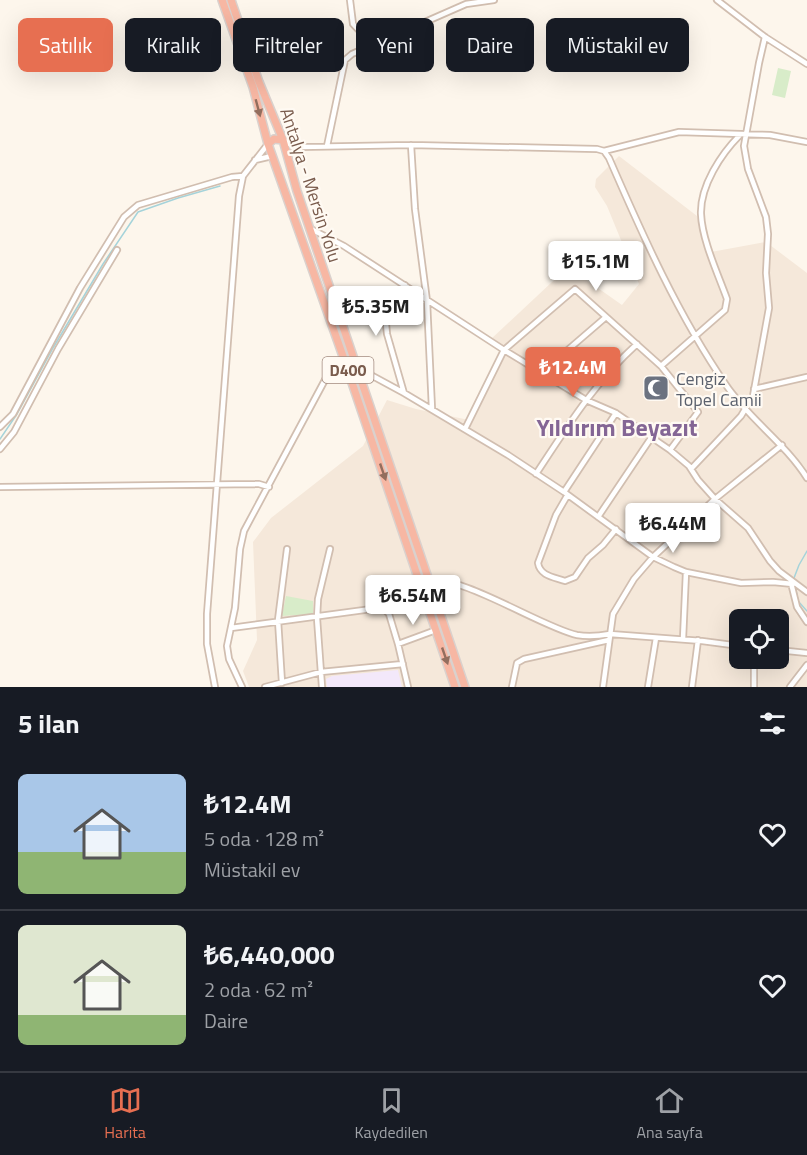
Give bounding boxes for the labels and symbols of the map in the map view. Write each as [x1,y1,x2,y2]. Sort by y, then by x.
one-way arrow [254,99,264,118]
street label: Antalya - Mersin Yolu [273,104,349,266]
pin: ₺15.1M [547,241,645,292]
pin: ₺5.35M [327,286,425,337]
pin: ₺12.4M [524,347,622,398]
road number: D400 [322,357,374,383]
place label: Cengiz Topel Camii [676,365,762,413]
mosque icon: Cengiz Topel Camii [641,373,671,403]
district label: Yıldırım Beyazıt [536,409,698,445]
one-way arrow [378,463,388,481]
pin: ₺6.44M [624,503,722,554]
pin: ₺6.54M [364,575,462,626]
one-way arrow [441,647,450,665]

